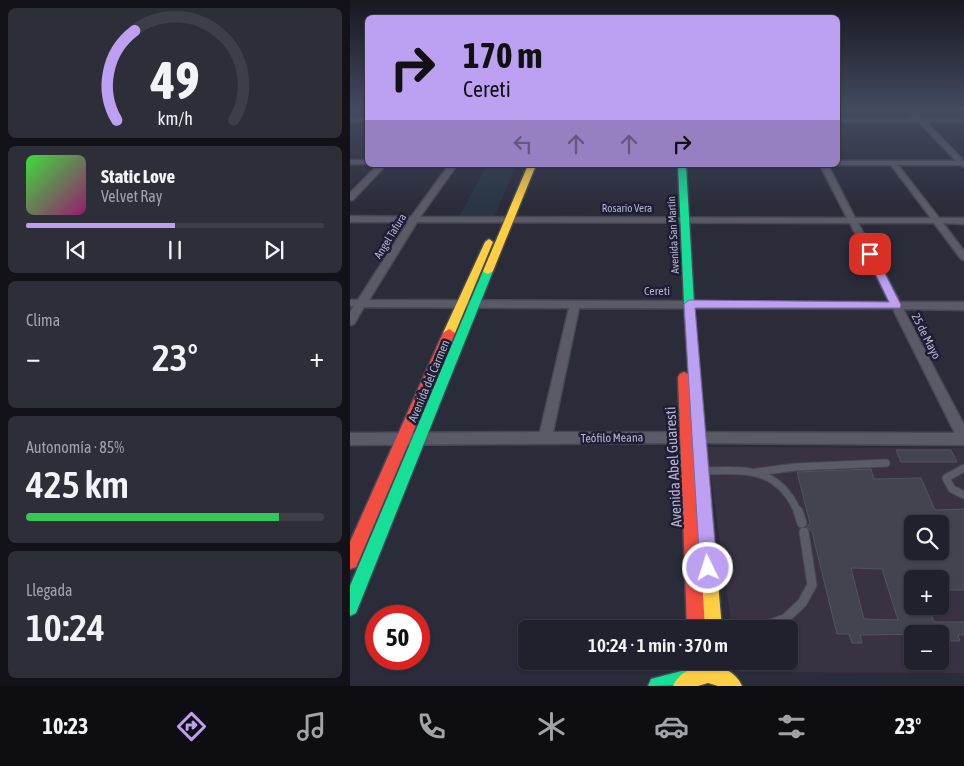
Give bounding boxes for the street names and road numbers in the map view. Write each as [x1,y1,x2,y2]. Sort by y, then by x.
street label: Avenida San Martín [665,196,681,274]
street label: Rosario Vera [602,202,652,214]
street label: Angel Tafura [372,211,408,261]
street label: Cereti [644,284,670,298]
street label: 25 de Mayo [908,311,944,362]
street label: Avenida del Carmen [405,338,453,424]
street label: Avenida Abel Guaresti [661,406,685,528]
street label: Teófilo Meana [581,430,643,446]

